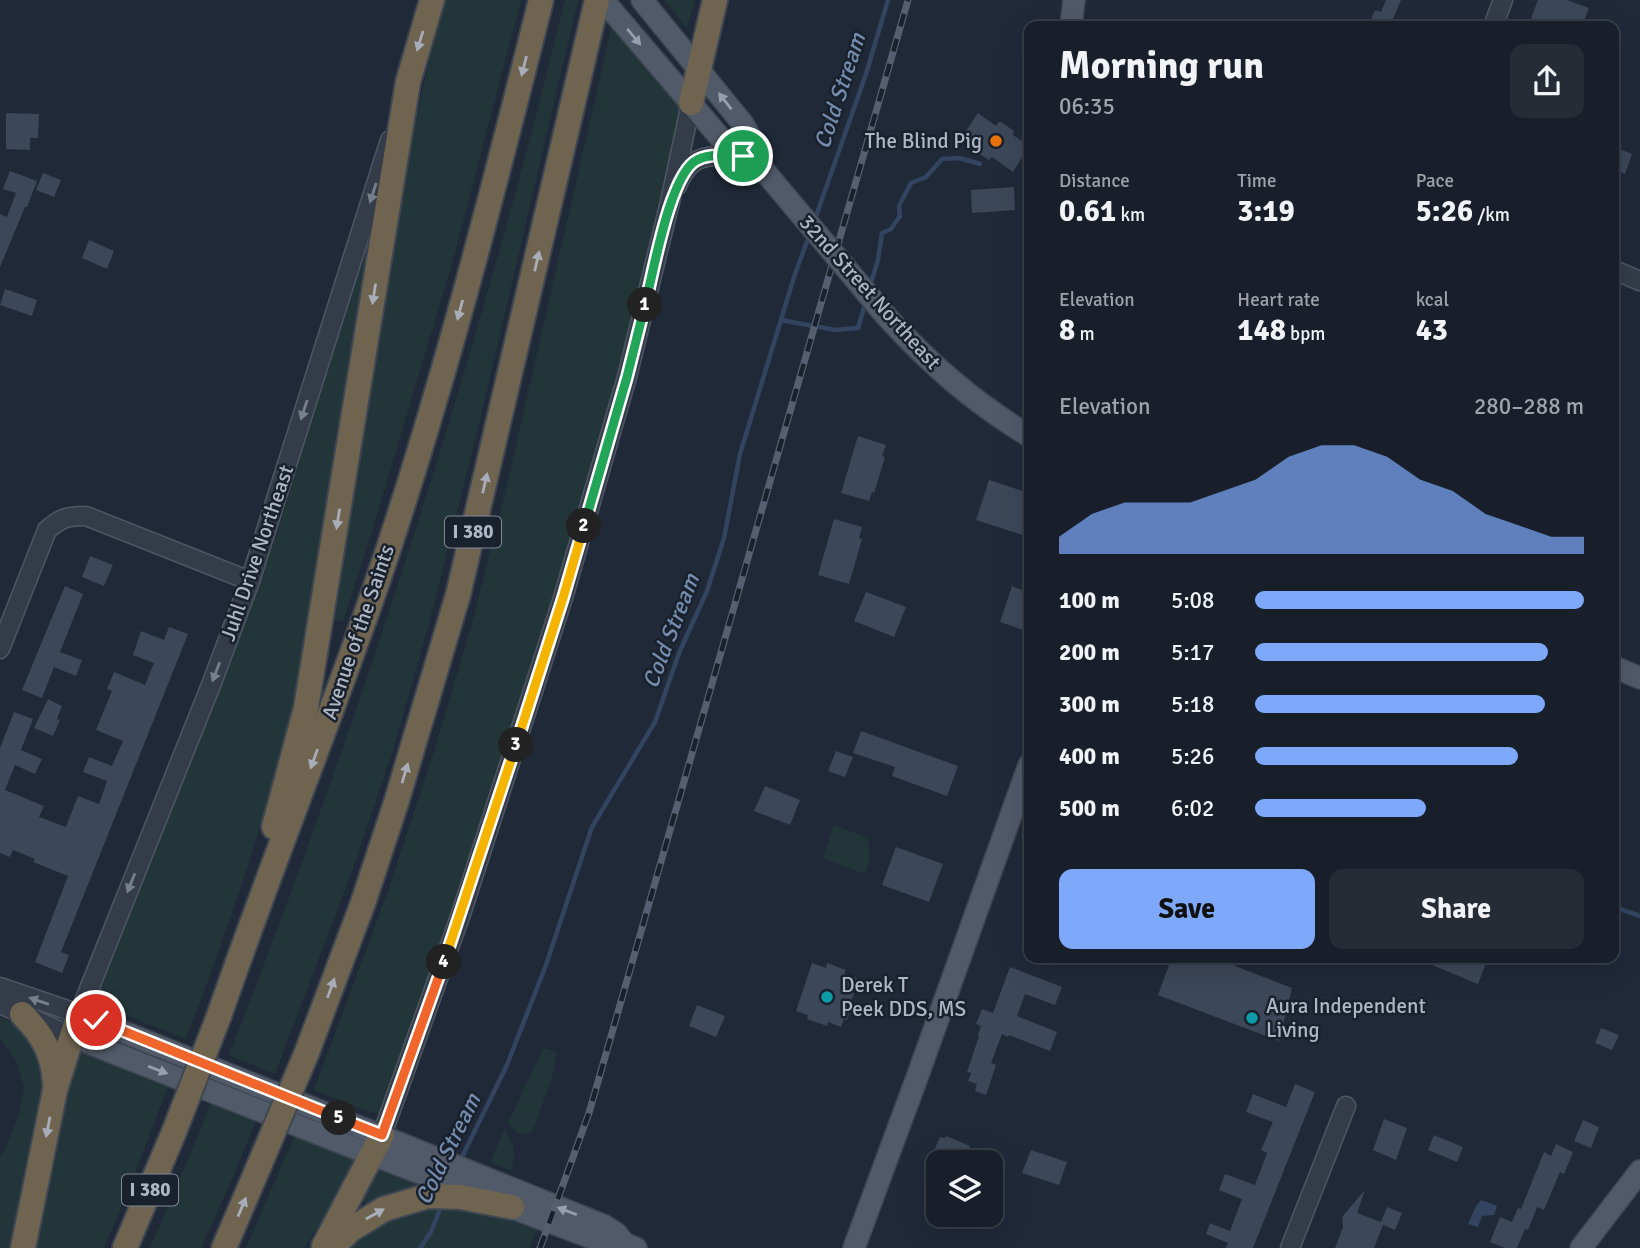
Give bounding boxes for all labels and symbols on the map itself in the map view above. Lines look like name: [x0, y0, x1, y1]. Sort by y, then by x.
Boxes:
one-way arrow: [626, 27, 641, 45]
water label: Cold Stream: [808, 29, 873, 152]
one-way arrow: [415, 31, 425, 52]
one-way arrow: [518, 55, 529, 77]
one-way arrow: [718, 93, 733, 111]
pin: [713, 126, 773, 186]
place label: The Blind Pig: [865, 128, 982, 154]
marker: The Blind Pig: [988, 133, 1004, 149]
one-way arrow: [367, 183, 378, 204]
street label: 32nd Street Northeast: [794, 209, 946, 375]
one-way arrow: [531, 250, 542, 272]
one-way arrow: [368, 283, 379, 305]
pin: 1: [628, 288, 662, 322]
one-way arrow: [454, 299, 465, 321]
one-way arrow: [299, 400, 309, 421]
street label: Juhl Drive Northeast: [215, 462, 299, 644]
one-way arrow: [480, 472, 491, 494]
one-way arrow: [332, 508, 343, 530]
pin: 2: [566, 508, 602, 544]
road number: I 380: [445, 516, 501, 548]
street label: Avenue of the Saints: [316, 541, 400, 723]
water label: Cold Stream: [636, 569, 706, 692]
one-way arrow: [210, 662, 221, 683]
pin: 3: [498, 728, 534, 762]
one-way arrow: [308, 749, 319, 770]
one-way arrow: [400, 762, 411, 783]
one-way arrow: [126, 873, 137, 894]
pin: 4: [426, 944, 462, 979]
place label: Derek T Peek DDS, MS: [841, 972, 966, 1022]
one-way arrow: [326, 978, 337, 999]
marker: Derek T Peek DDS, MS: [819, 989, 835, 1005]
pin: [66, 990, 126, 1050]
place label: Aura Independent Living: [1266, 993, 1426, 1043]
one-way arrow: [29, 995, 50, 1006]
marker: Aura Independent Living: [1244, 1010, 1260, 1026]
one-way arrow: [147, 1065, 168, 1076]
water label: Cold Stream: [409, 1088, 488, 1209]
pin: 5: [322, 1100, 356, 1136]
one-way arrow: [42, 1116, 53, 1138]
road number: I 380: [122, 1174, 178, 1206]
one-way arrow: [236, 1196, 247, 1217]
one-way arrow: [556, 1205, 577, 1216]
one-way arrow: [366, 1208, 385, 1220]

